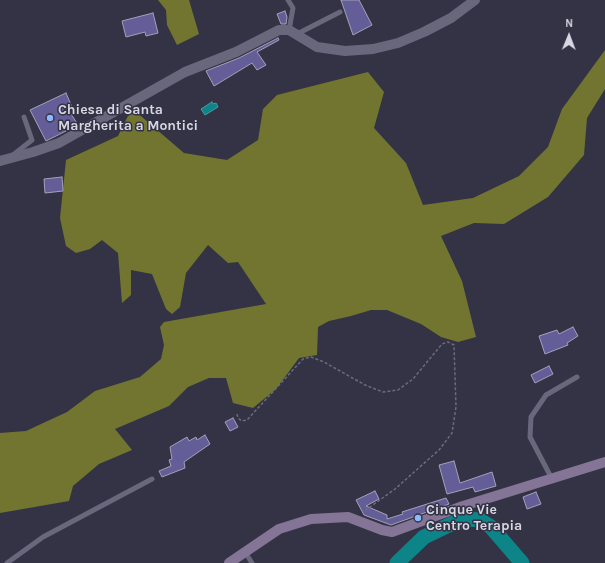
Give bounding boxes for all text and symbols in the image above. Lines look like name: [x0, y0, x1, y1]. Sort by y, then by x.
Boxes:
north arrow: [549, 16, 589, 56]
text: N: [565, 17, 573, 30]
place label: Chiesa di Santa Margherita a Montici: [58, 102, 198, 134]
marker: Chiesa di Santa Margherita a Montici: [45, 113, 55, 123]
place label: Cinque Vie Centro Terapia: [426, 502, 522, 534]
marker: Cinque Vie Centro Terapia: [413, 513, 423, 523]

